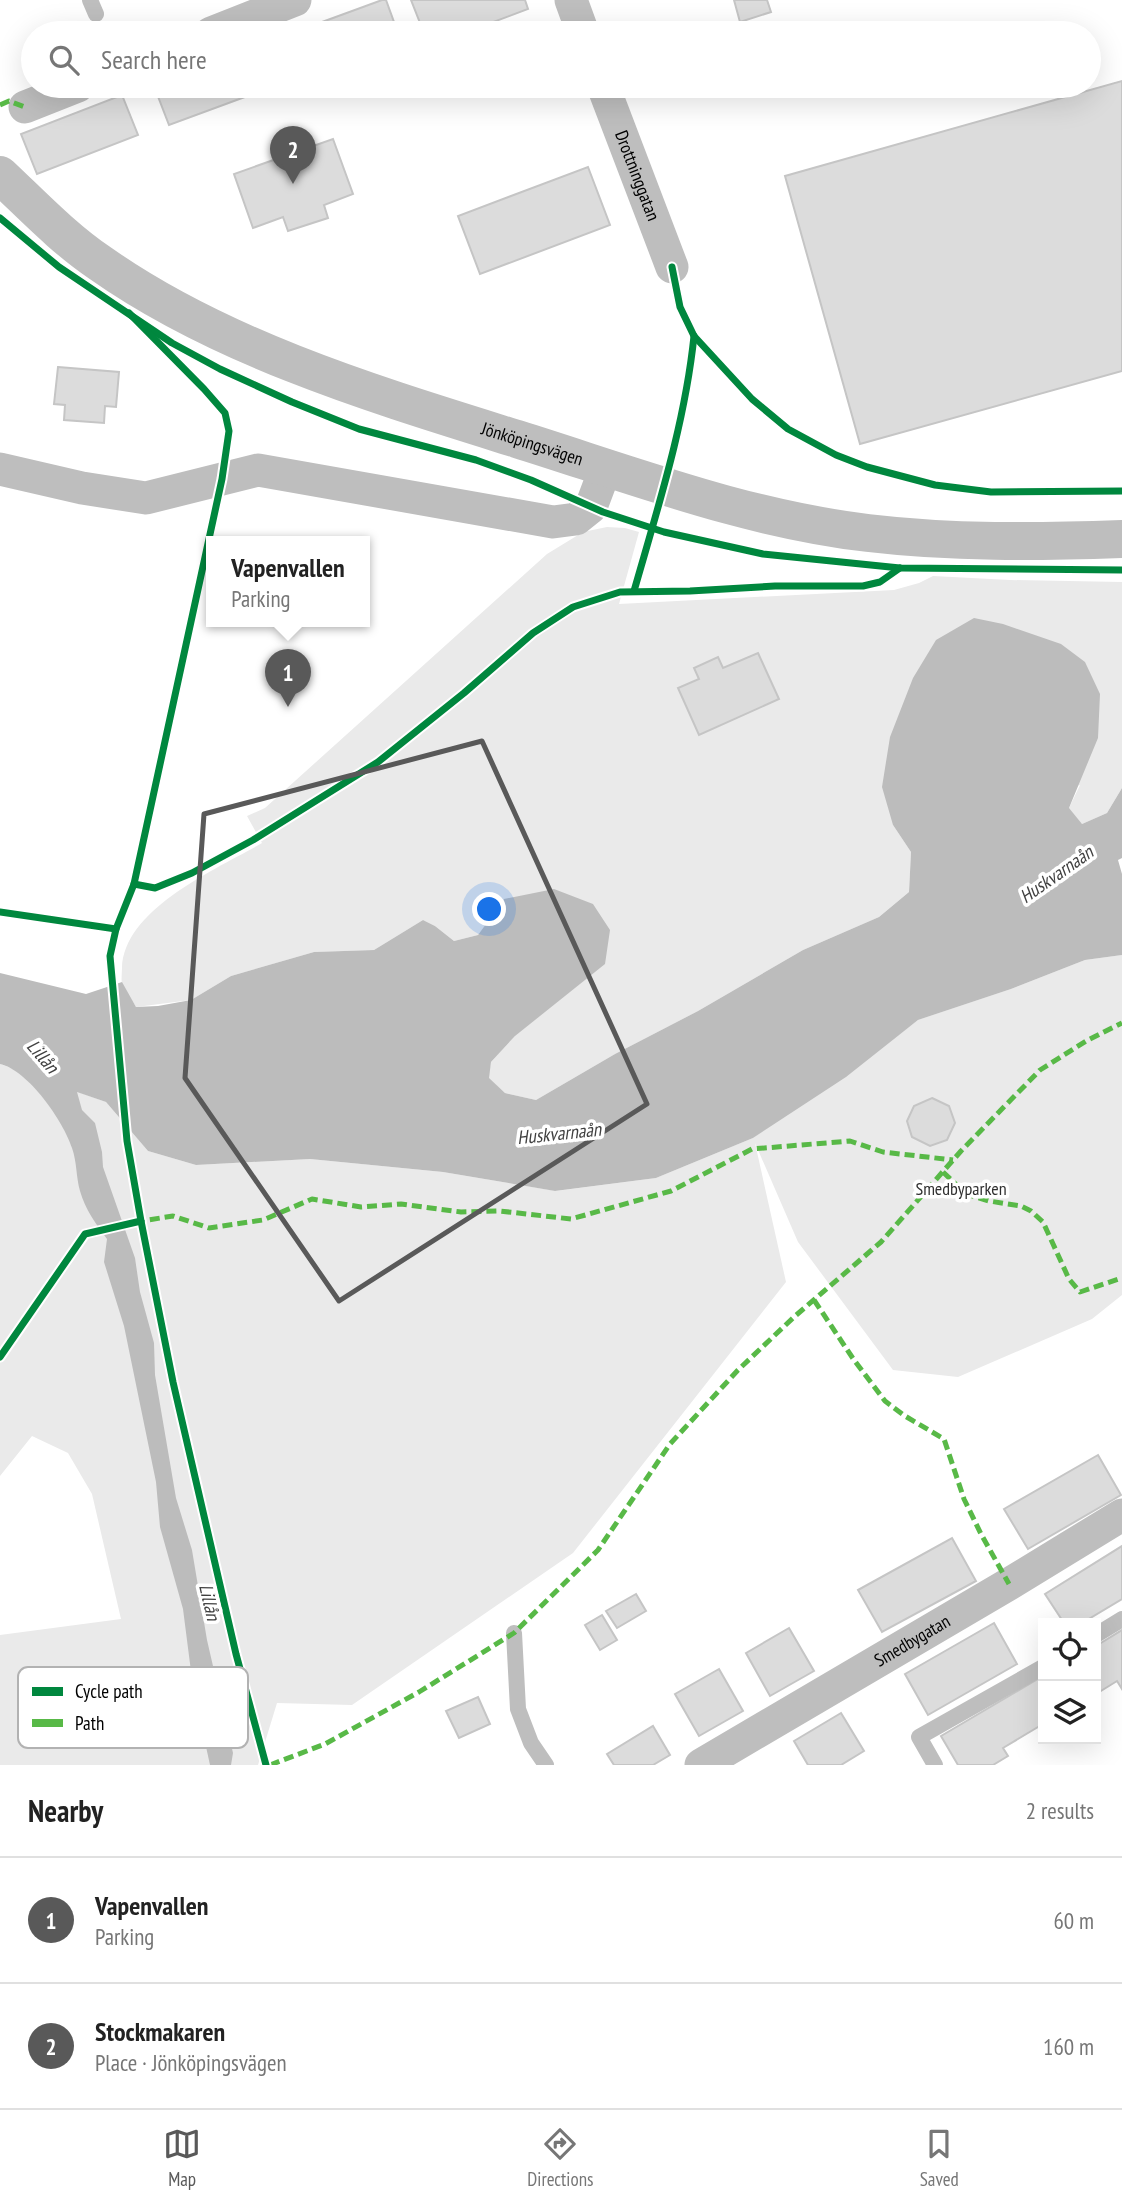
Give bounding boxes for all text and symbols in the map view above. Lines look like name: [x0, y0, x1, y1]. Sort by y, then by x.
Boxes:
search box: [21, 21, 1101, 98]
icon: search: [45, 41, 83, 79]
text: Search here: [101, 43, 207, 76]
pin: 2: [270, 126, 316, 184]
street label: Drottninggatan: [610, 127, 665, 224]
street label: Jönköpingsvägen: [478, 416, 586, 471]
popup: [206, 536, 370, 627]
text: Vapenvallen: [231, 551, 345, 584]
text: Parking: [231, 584, 290, 613]
pin: 1: [265, 649, 311, 707]
water label: Huskvarnaån: [1015, 839, 1099, 908]
your location: [472, 892, 506, 926]
water label: Lillån: [22, 1034, 65, 1079]
water label: Huskvarnaån: [516, 1116, 604, 1149]
park label: Smedbyparken: [915, 1177, 1007, 1200]
water label: Lillån: [194, 1581, 226, 1624]
street label: Smedbygatan: [870, 1609, 954, 1672]
map controls: [1038, 1618, 1101, 1744]
button: locate: [1038, 1618, 1101, 1681]
legend: [18, 1667, 248, 1748]
text: Cycle path: [75, 1679, 143, 1703]
button: layers: [1038, 1681, 1101, 1744]
text: Path: [75, 1711, 104, 1735]
text: Nearby: [28, 1791, 103, 1830]
text: 2 results: [1026, 1796, 1094, 1825]
text: Vapenvallen: [95, 1889, 209, 1922]
text: 1: [46, 1906, 57, 1935]
text: 60 m: [1053, 1906, 1094, 1935]
text: Parking: [95, 1922, 154, 1951]
text: Stockmakaren: [95, 2015, 225, 2048]
text: 2: [46, 2032, 57, 2061]
text: 160 m: [1043, 2032, 1094, 2061]
text: Place · Jönköpingsvägen: [95, 2048, 287, 2077]
tab: Map: [163, 2125, 201, 2191]
tab: Directions: [527, 2125, 593, 2191]
tab: Saved: [920, 2125, 959, 2191]

